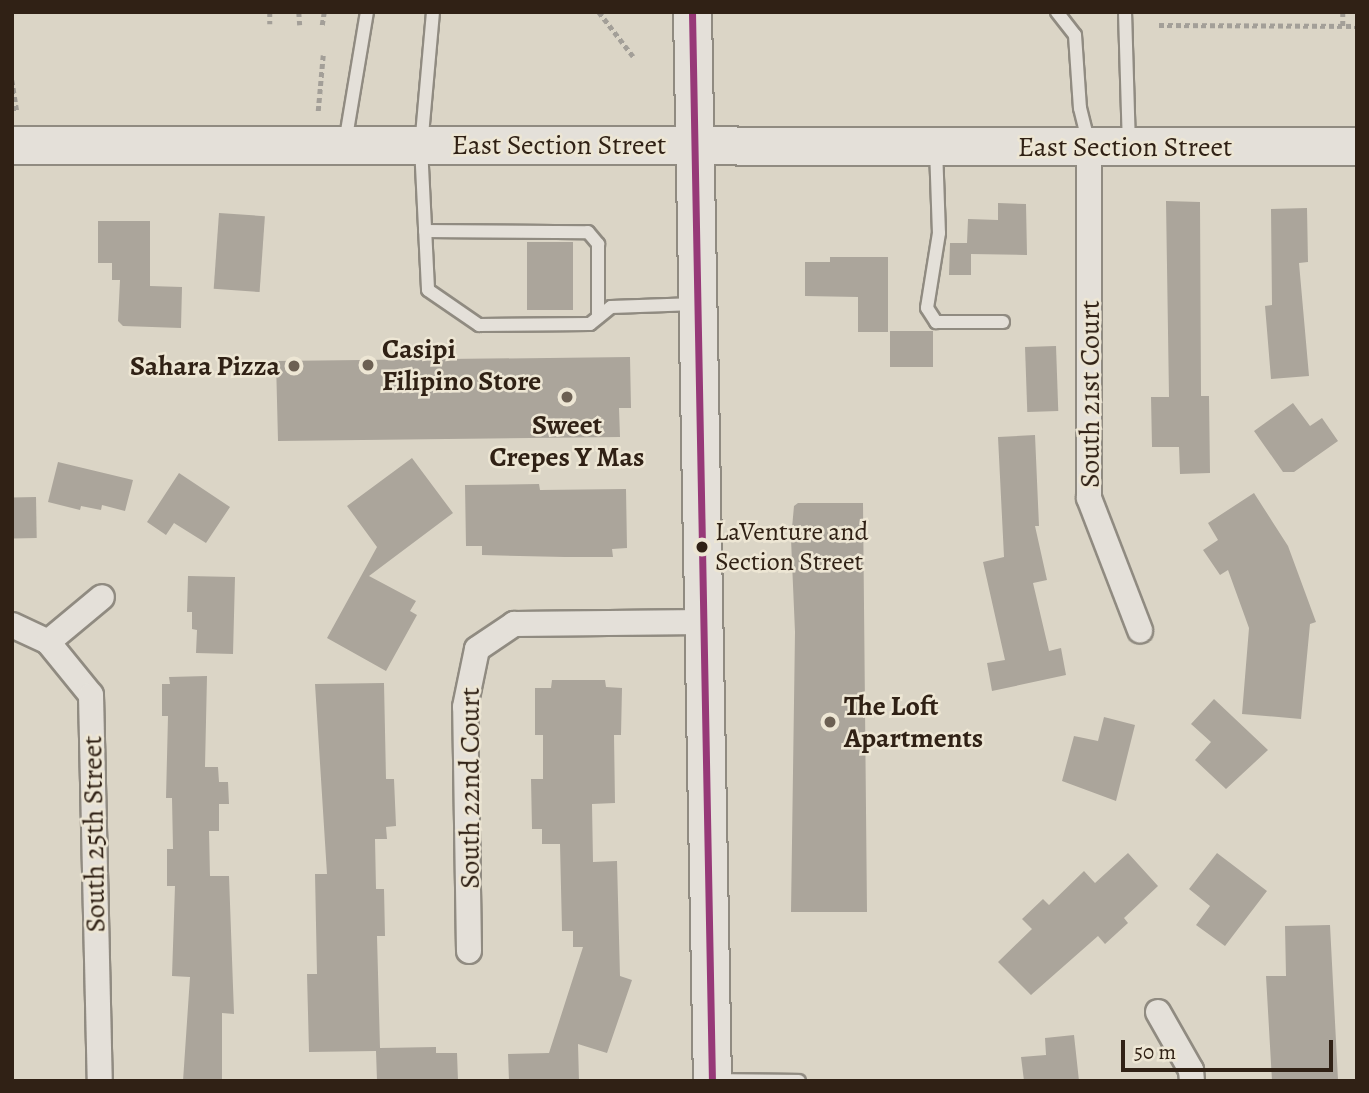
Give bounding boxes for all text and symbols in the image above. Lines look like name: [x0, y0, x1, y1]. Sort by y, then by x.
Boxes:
street label: East Section Street: [452, 128, 666, 162]
street label: East Section Street: [1018, 130, 1232, 164]
street label: South 21st Court: [1073, 300, 1107, 488]
place label: Casipi Filipino Store: [382, 332, 541, 398]
place label: Sahara Pizza: [130, 349, 280, 383]
marker: Casipi Filipino Store: [360, 357, 376, 373]
marker: Sahara Pizza: [286, 358, 302, 374]
marker: Sweet Crepes Y Mas: [559, 389, 575, 405]
place label: Sweet Crepes Y Mas: [490, 408, 644, 474]
place label: LaVenture and Section Street: [715, 516, 869, 578]
marker: LaVenture and Section Street: [695, 540, 709, 554]
street label: South 22nd Court: [453, 687, 487, 889]
place label: The Loft Apartments: [844, 689, 983, 755]
marker: The Loft Apartments: [822, 714, 838, 730]
street label: South 25th Street: [75, 735, 113, 933]
scale bar: [1124, 1026, 1336, 1070]
text: 50 m: [1134, 1038, 1176, 1066]

